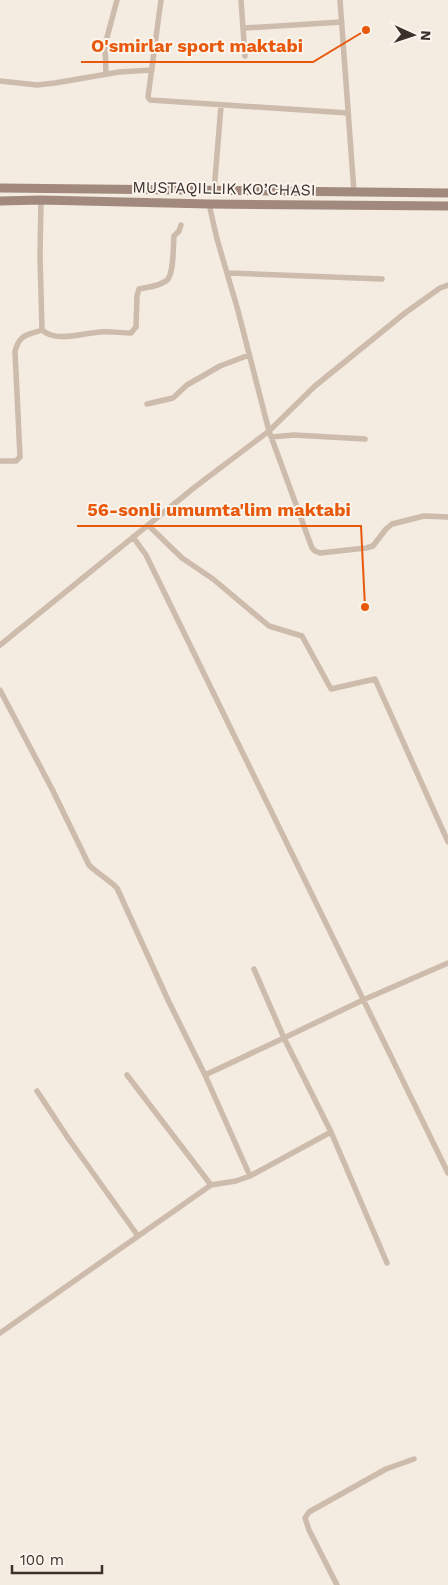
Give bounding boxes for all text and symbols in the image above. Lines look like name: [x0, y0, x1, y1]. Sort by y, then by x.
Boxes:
north arrow: [388, 10, 438, 60]
callout: O'smirlar sport maktabi: [81, 29, 313, 62]
text: N: [418, 30, 434, 41]
text: O'smirlar sport maktabi: [91, 35, 303, 56]
street label: MUSTAQILLIK KO’CHASI: [132, 177, 316, 200]
callout: 56-sonli umumta'lim maktabi: [77, 493, 361, 526]
text: 56-sonli umumta'lim maktabi: [87, 499, 351, 520]
scale bar: [12, 1542, 102, 1574]
text: 100 m: [20, 1551, 64, 1569]

